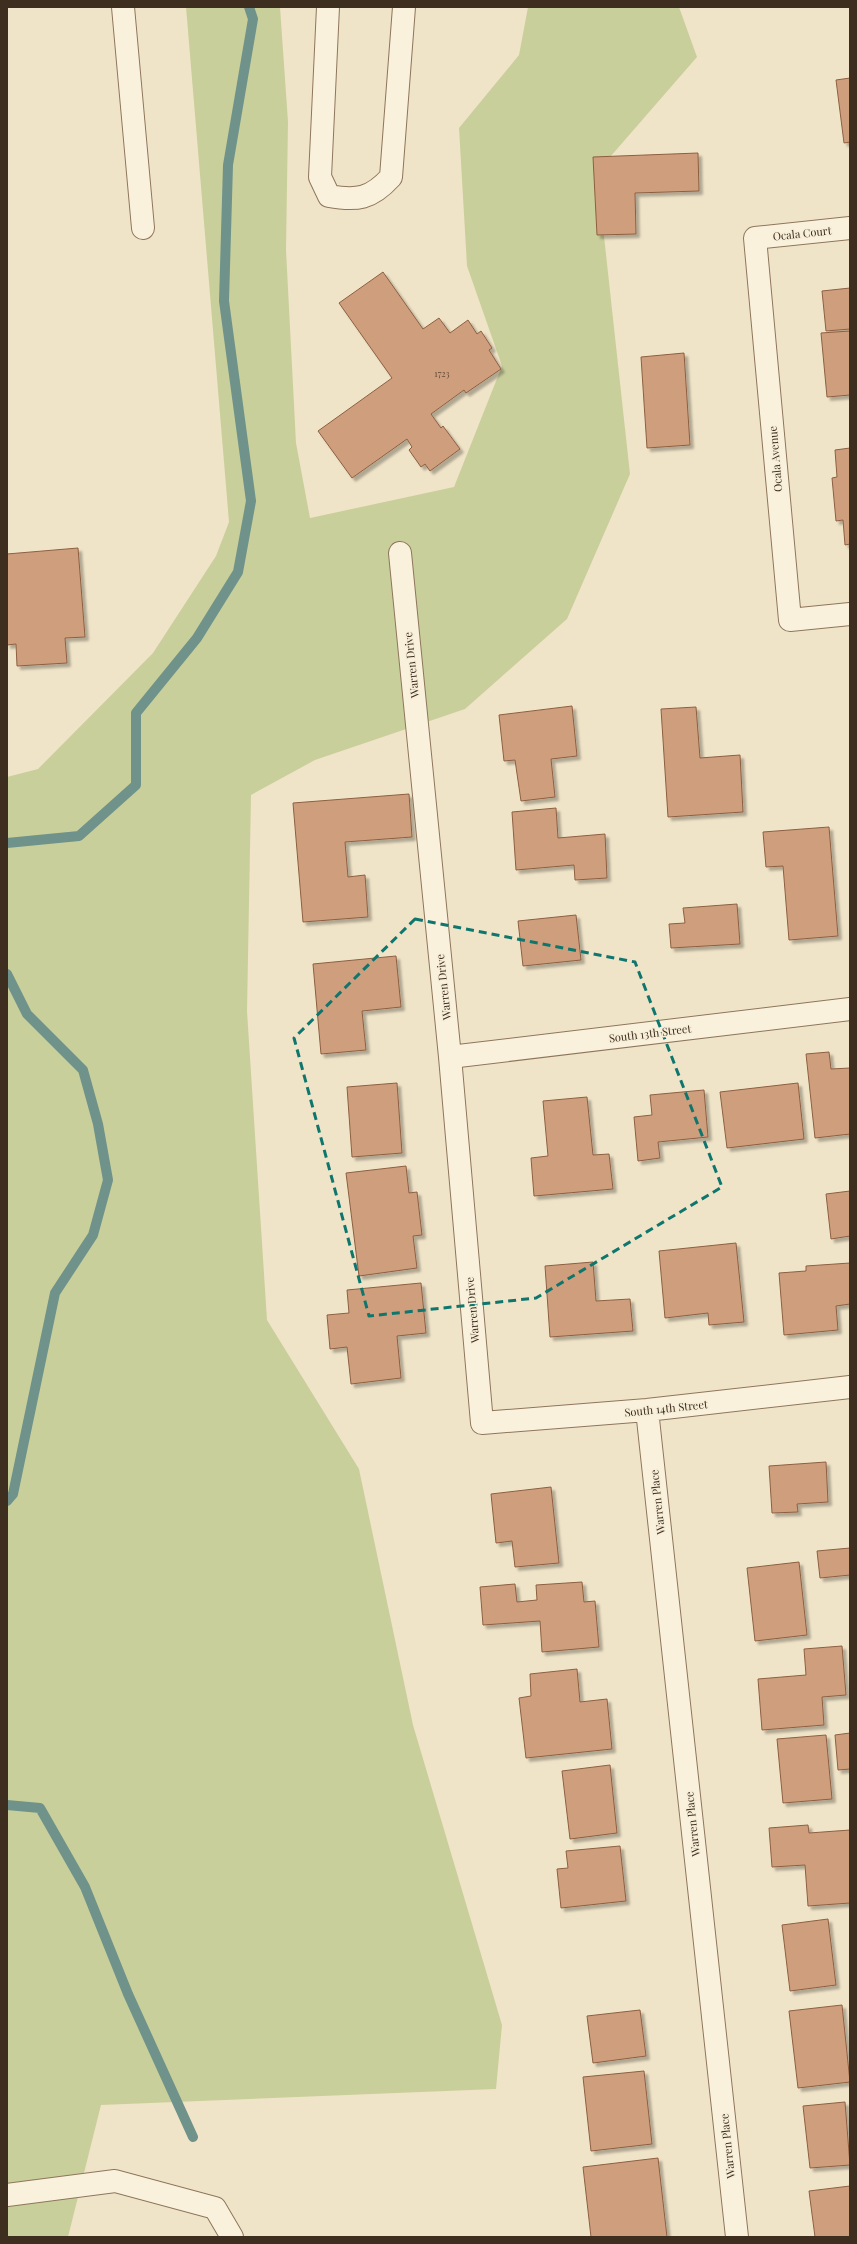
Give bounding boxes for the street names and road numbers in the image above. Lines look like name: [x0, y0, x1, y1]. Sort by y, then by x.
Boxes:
street label: Ocala Court: [772, 222, 832, 244]
street label: Ocala Avenue: [765, 425, 785, 493]
street label: Warren Drive: [400, 631, 422, 700]
street label: Warren Drive: [432, 953, 454, 1022]
street label: South 13th Street: [608, 1020, 692, 1045]
street label: Warren Drive: [462, 1276, 482, 1345]
street label: South 14th Street: [624, 1396, 708, 1420]
street label: Warren Place: [646, 1468, 668, 1536]
street label: Warren Place: [681, 1790, 703, 1858]
street label: Warren Place: [716, 2112, 738, 2180]

